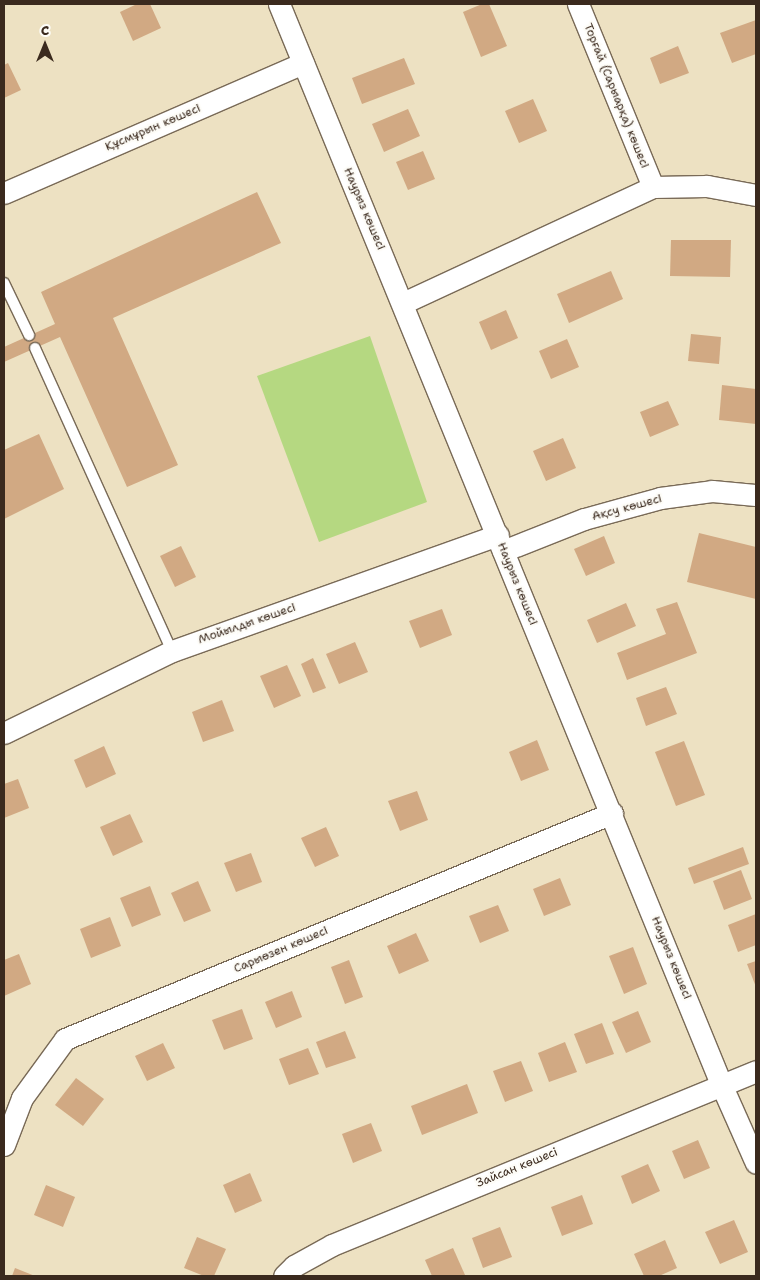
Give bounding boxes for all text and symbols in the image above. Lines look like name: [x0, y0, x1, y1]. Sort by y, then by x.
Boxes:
north arrow: [20, 20, 70, 70]
text: С: [41, 21, 49, 39]
street label: Торғай (Сарыарқа) көшесі: [580, 21, 652, 171]
street label: Құсмұрын көшесі: [103, 101, 203, 155]
street label: Наурыз көшесі: [340, 166, 388, 252]
street label: Ақсу көшесі: [590, 492, 664, 524]
street label: Наурыз көшесі: [494, 540, 540, 628]
street label: Мойылды көшесі: [196, 601, 298, 647]
street label: Наурыз көшесі: [648, 914, 694, 1002]
street label: Сарыөзен көшесі: [232, 924, 330, 976]
street label: Зайсан көшесі: [474, 1145, 560, 1191]

